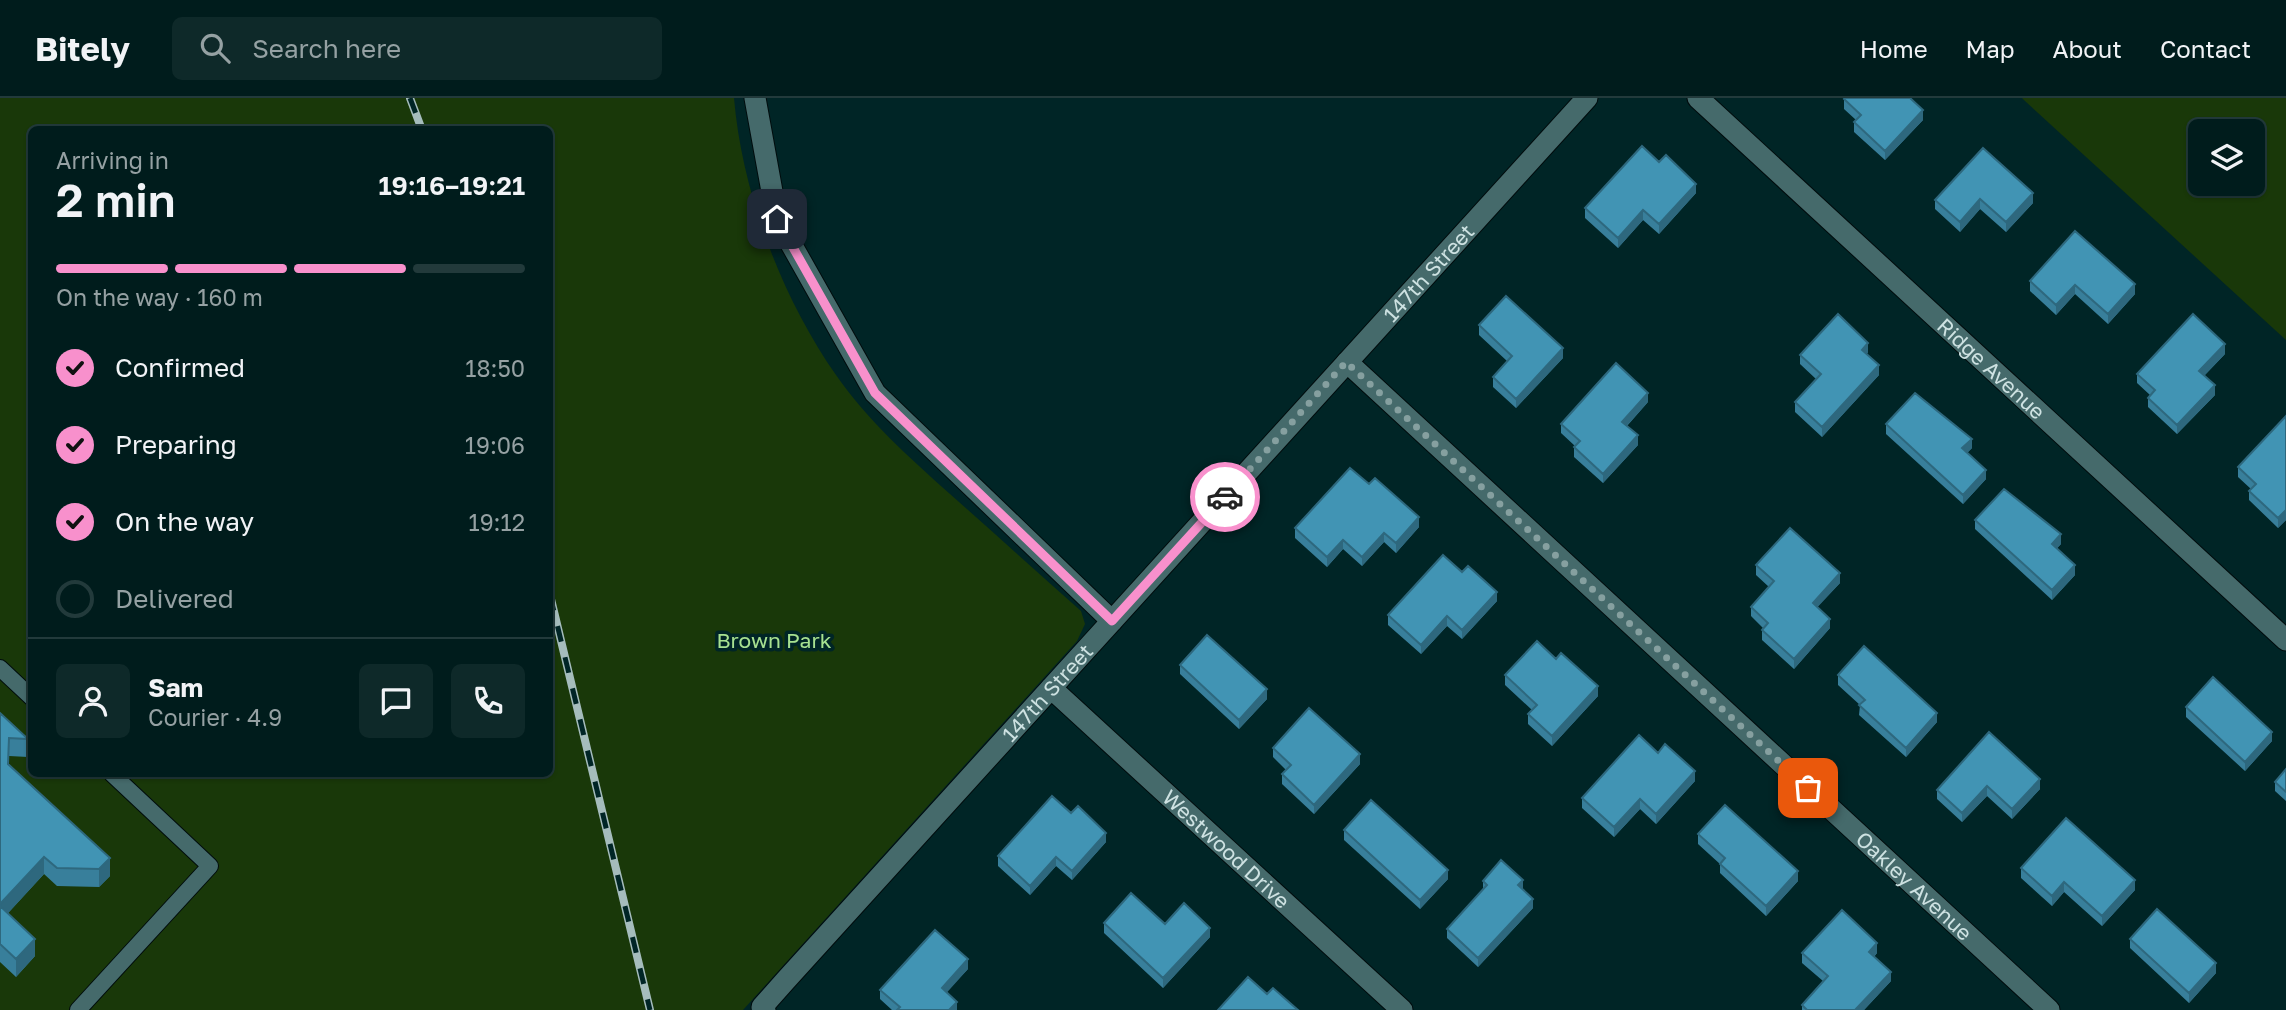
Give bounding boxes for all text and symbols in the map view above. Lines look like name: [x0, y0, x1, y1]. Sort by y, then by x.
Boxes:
search box: [172, 17, 662, 80]
text: Bitely: [35, 29, 130, 68]
icon: search: [196, 29, 234, 67]
text: Search here: [252, 33, 401, 64]
text: Home: [1860, 34, 1928, 63]
text: Map: [1966, 34, 2015, 63]
text: About: [2053, 34, 2122, 63]
text: Contact: [2160, 34, 2251, 63]
map controls: [2188, 119, 2265, 196]
button: layers: [2188, 119, 2265, 196]
text: Arriving in: [56, 146, 169, 174]
text: 19:16–19:21: [378, 170, 525, 201]
text: 2 min: [56, 172, 176, 227]
pin: [747, 189, 807, 249]
icon: home: [758, 200, 796, 238]
street label: 147th Street: [1378, 218, 1479, 327]
text: On the way · 160 m: [56, 283, 263, 311]
street label: Ridge Avenue: [1932, 312, 2051, 425]
icon: check: [56, 349, 94, 387]
text: Confirmed: [115, 352, 245, 383]
text: 18:50: [465, 354, 525, 382]
icon: check: [56, 426, 94, 464]
text: Preparing: [115, 429, 237, 460]
text: 19:06: [465, 431, 525, 459]
courier: [1190, 462, 1260, 532]
icon: car: [1206, 478, 1244, 516]
icon: check: [56, 503, 94, 541]
text: On the way: [115, 506, 254, 537]
text: 19:12: [469, 508, 525, 536]
text: Delivered: [115, 583, 234, 614]
park label: Brown Park: [716, 627, 832, 653]
street label: 147th Street: [996, 638, 1098, 747]
button: person: [56, 664, 130, 738]
button: chat: [359, 664, 433, 738]
button: phone: [451, 664, 525, 738]
text: Sam: [148, 672, 203, 703]
text: Courier · 4.9: [148, 703, 282, 731]
pin: [1778, 758, 1838, 818]
icon: bag: [1789, 769, 1827, 807]
street label: Westwood Drive: [1157, 784, 1295, 914]
street label: Oakley Avenue: [1851, 826, 1978, 946]

